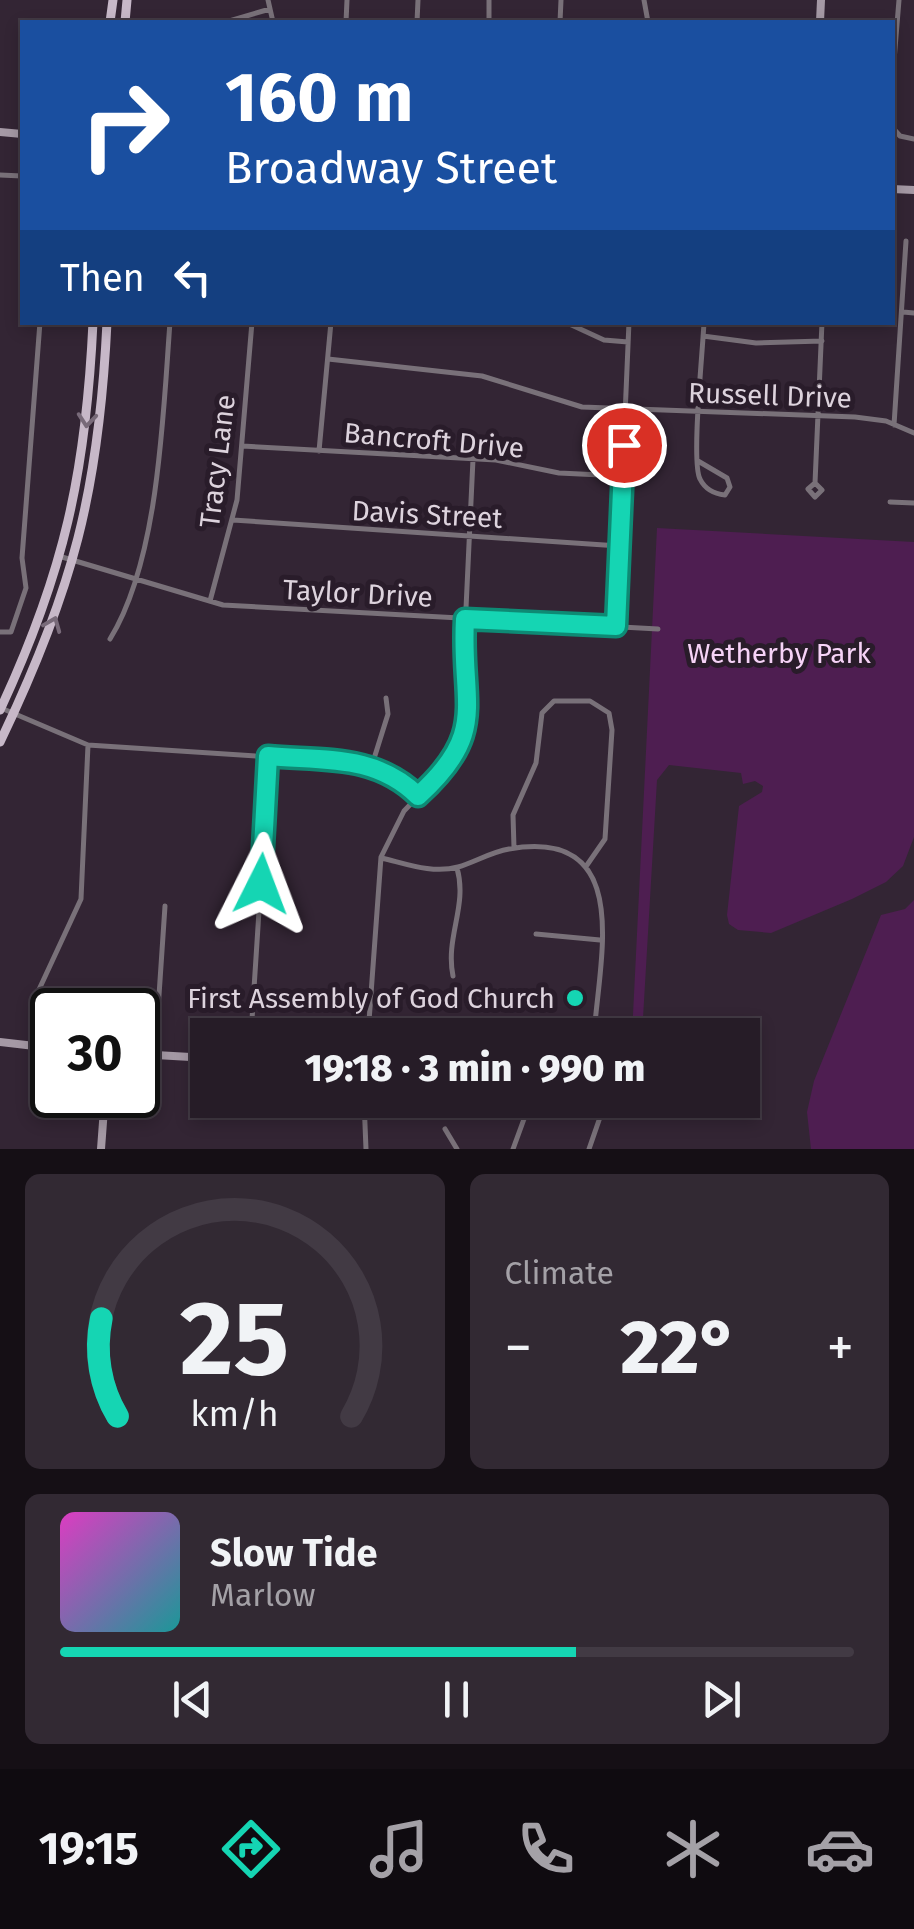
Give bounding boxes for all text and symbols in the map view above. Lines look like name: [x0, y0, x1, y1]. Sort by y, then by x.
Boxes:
text: 160 m: [225, 56, 414, 140]
icon: right: [60, 60, 190, 190]
text: Broadway Street: [225, 141, 557, 195]
icon: left: [165, 250, 220, 305]
text: Then: [60, 255, 145, 301]
street label: Russell Drive: [688, 376, 852, 415]
street label: Tracy Lane: [193, 393, 242, 529]
pin: [582, 403, 667, 488]
one-way arrow: [77, 412, 98, 428]
street label: Bancroft Drive: [342, 416, 526, 465]
icon: arrive: [597, 418, 652, 473]
street label: Davis Street: [351, 494, 504, 535]
street label: Taylor Drive: [282, 573, 434, 614]
one-way arrow: [42, 617, 62, 634]
park label: Wetherby Park: [687, 637, 871, 670]
position arrow: [209, 832, 313, 936]
place label: First Assembly of God Church: [187, 982, 555, 1015]
marker: First Assembly of God Church: [564, 987, 586, 1009]
speed limit sign: 30: [30, 988, 160, 1118]
text: 19:18 · 3 min · 990 m: [305, 1045, 645, 1091]
text: Climate: [505, 1254, 614, 1292]
text: 25: [180, 1277, 290, 1402]
text: 22°: [621, 1303, 738, 1393]
text: −: [505, 1315, 532, 1381]
text: +: [827, 1315, 854, 1381]
text: km/h: [191, 1393, 279, 1435]
text: Slow Tide: [210, 1530, 378, 1576]
text: Marlow: [210, 1576, 316, 1614]
icon: previous: [165, 1672, 220, 1727]
icon: pause: [429, 1672, 484, 1727]
icon: next: [694, 1672, 749, 1727]
icon: directions: [216, 1814, 286, 1884]
icon: music: [364, 1814, 434, 1884]
icon: phone: [511, 1814, 581, 1884]
icon: climate: [658, 1814, 728, 1884]
icon: car: [805, 1814, 875, 1884]
text: 19:15: [39, 1822, 139, 1876]

